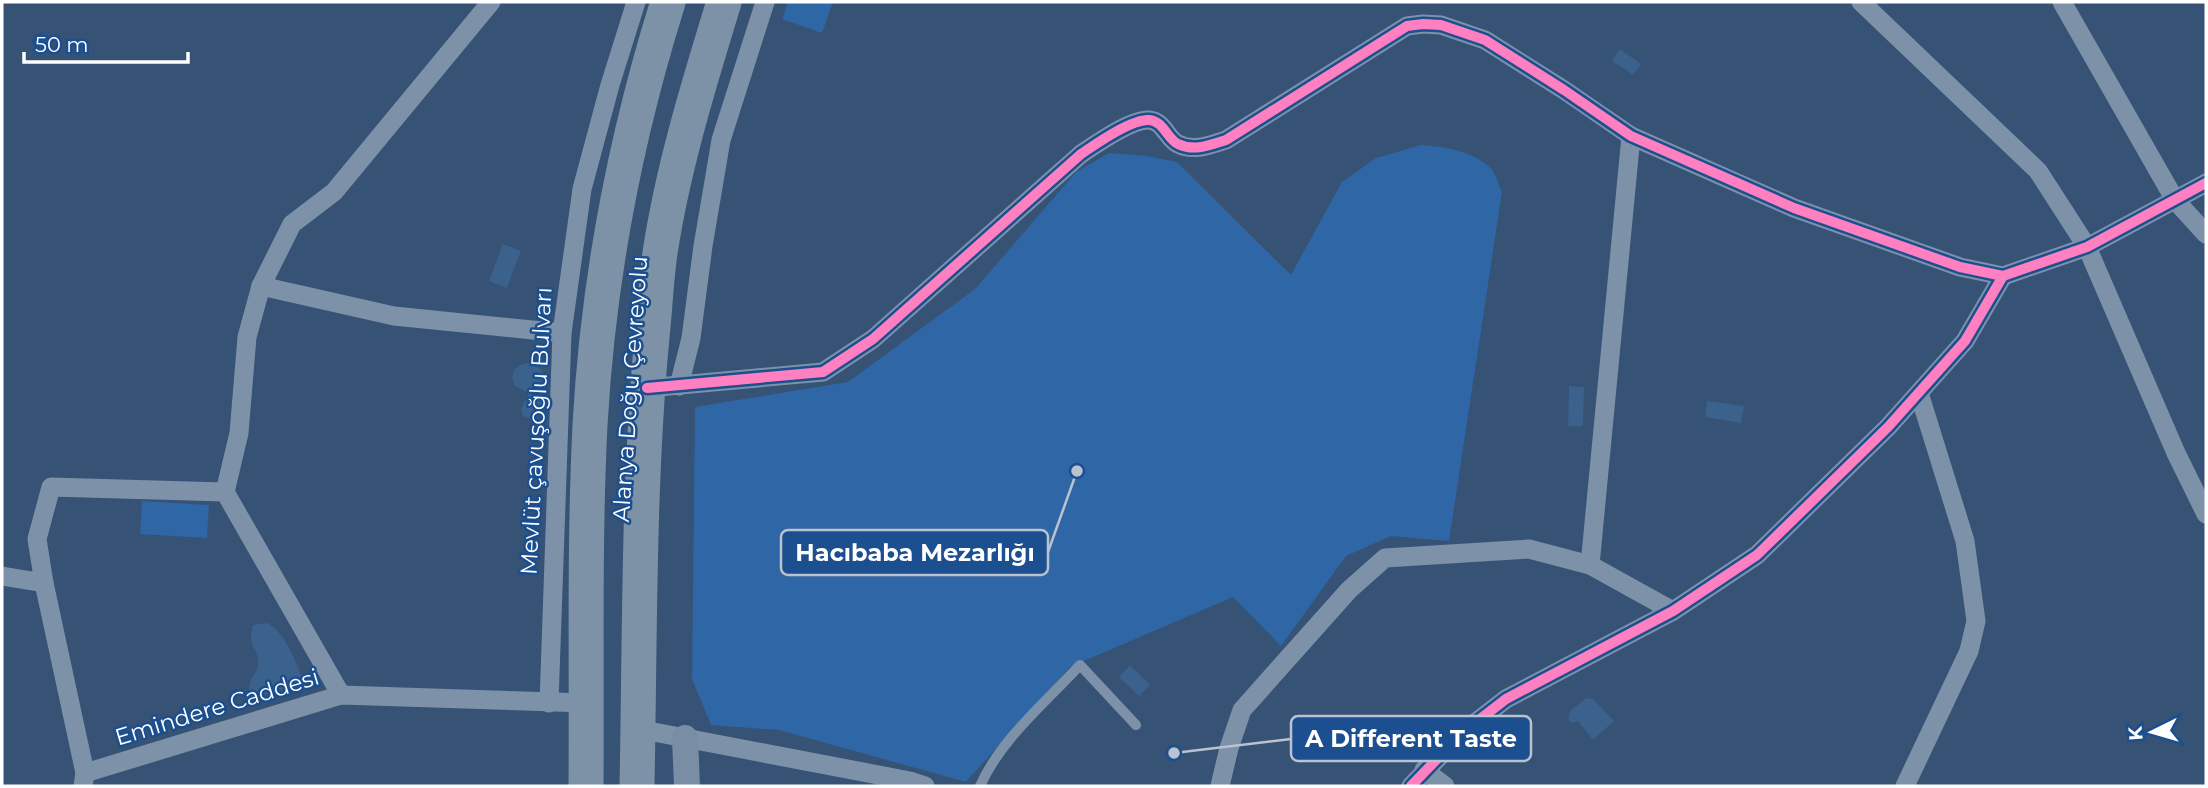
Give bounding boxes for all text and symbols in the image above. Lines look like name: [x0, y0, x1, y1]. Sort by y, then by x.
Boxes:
scale bar: [24, 21, 189, 65]
text: 50 m: [35, 32, 89, 57]
street label: Alanya Doğu Çevreyolu: [607, 255, 653, 523]
street label: Mevlüt çavuşoğlu Bulvarı: [514, 286, 558, 576]
callout: Hacıbaba Mezarlığı: [781, 530, 1048, 575]
text: Hacıbaba Mezarlığı: [795, 538, 1035, 567]
street label: Emindere Caddesi: [112, 663, 322, 751]
north arrow: [2117, 697, 2187, 767]
callout: A Different Taste: [1291, 716, 1531, 761]
text: A Different Taste: [1304, 724, 1517, 753]
text: K: [2123, 724, 2148, 741]

